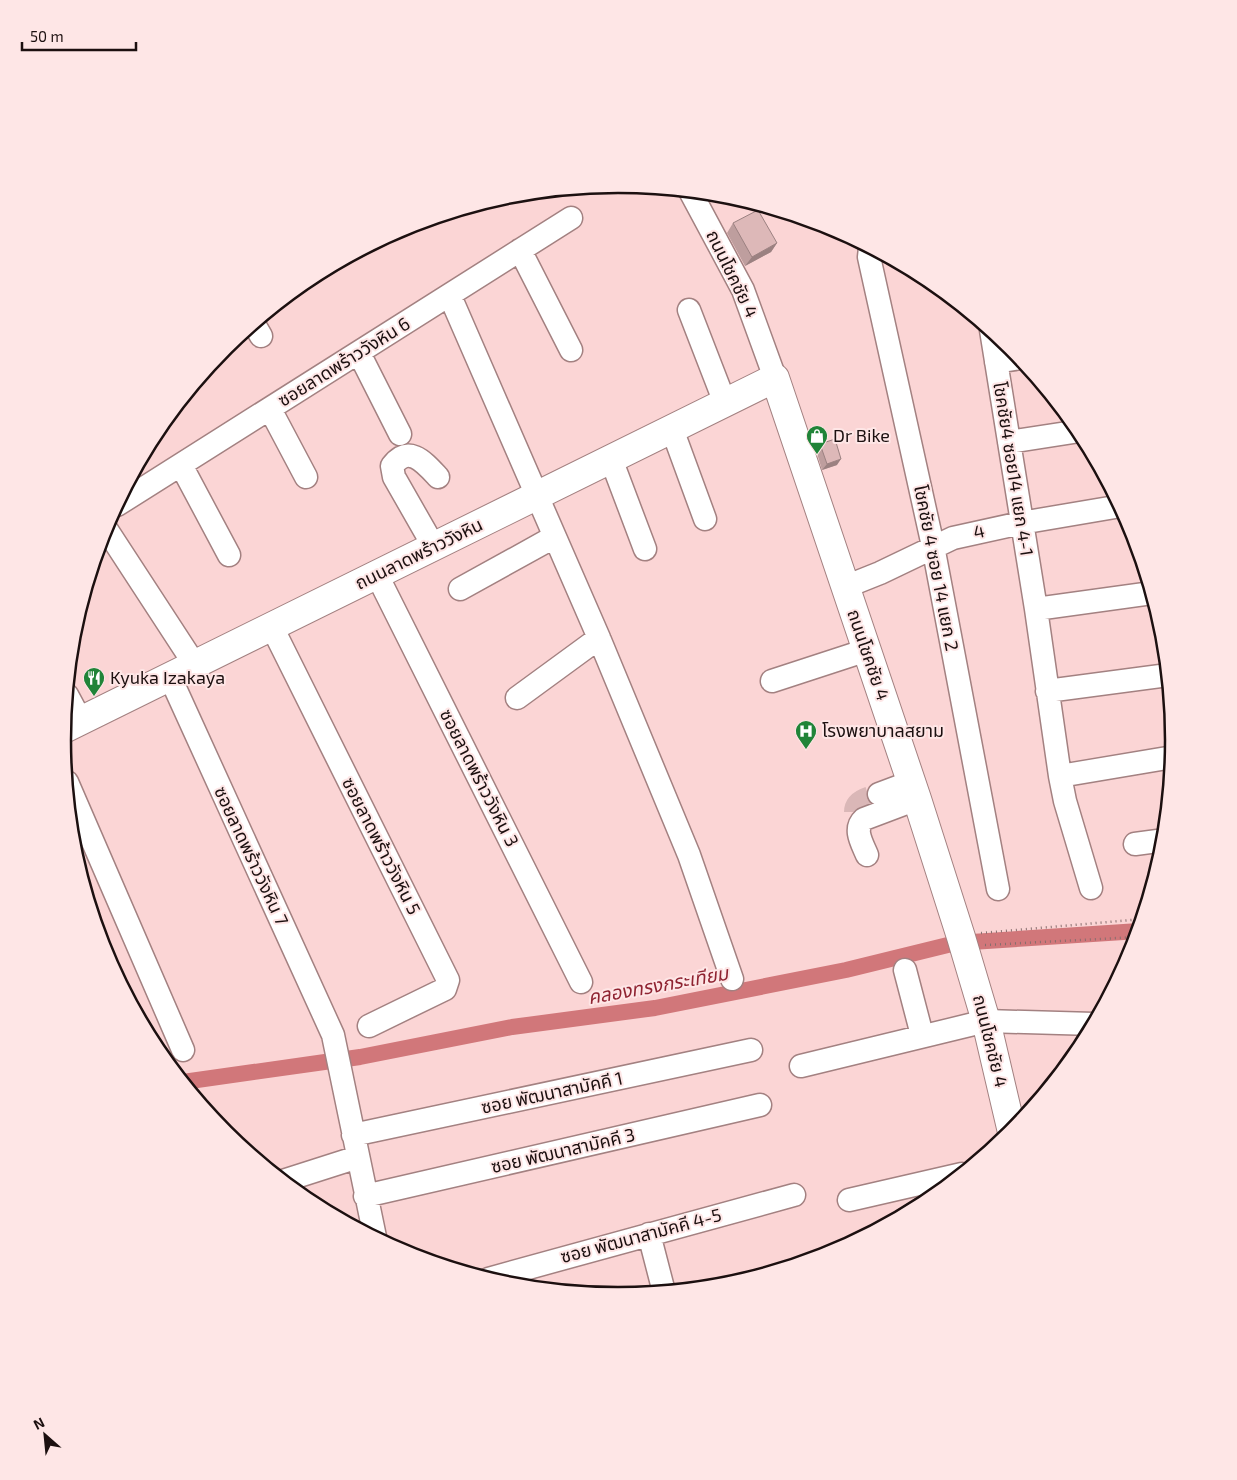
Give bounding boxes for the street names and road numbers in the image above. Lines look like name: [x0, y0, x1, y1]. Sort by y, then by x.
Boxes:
street label: ถนนโชคชัย 4: [702, 226, 764, 321]
street label: ซอยลาดพร้าววังหิน 6: [273, 312, 414, 411]
street label: โชคชัย4 ซอย14 แยก 4-1: [989, 380, 1039, 558]
street label: โชคชัย 4 ซอย 14 แยก 2: [910, 483, 964, 653]
street label: ถนนลาดพร้าววังหิน: [351, 513, 486, 593]
street label: 4: [971, 519, 987, 543]
street label: ถนนโชคชัย 4: [843, 606, 895, 703]
street label: ซอยลาดพร้าววังหิน 3: [436, 705, 524, 850]
street label: ซอยลาดพร้าววังหิน 5: [338, 773, 426, 918]
street label: ซอยลาดพร้าววังหิน 7: [210, 783, 294, 928]
street label: ถนนโชคชัย 4: [969, 992, 1013, 1089]
street label: ซอย พัฒนาสามัคคี 1: [479, 1066, 625, 1118]
street label: ซอย พัฒนาสามัคคี 3: [489, 1123, 637, 1177]
street label: ซอย พัฒนาสามัคคี 4-5: [558, 1203, 724, 1267]

